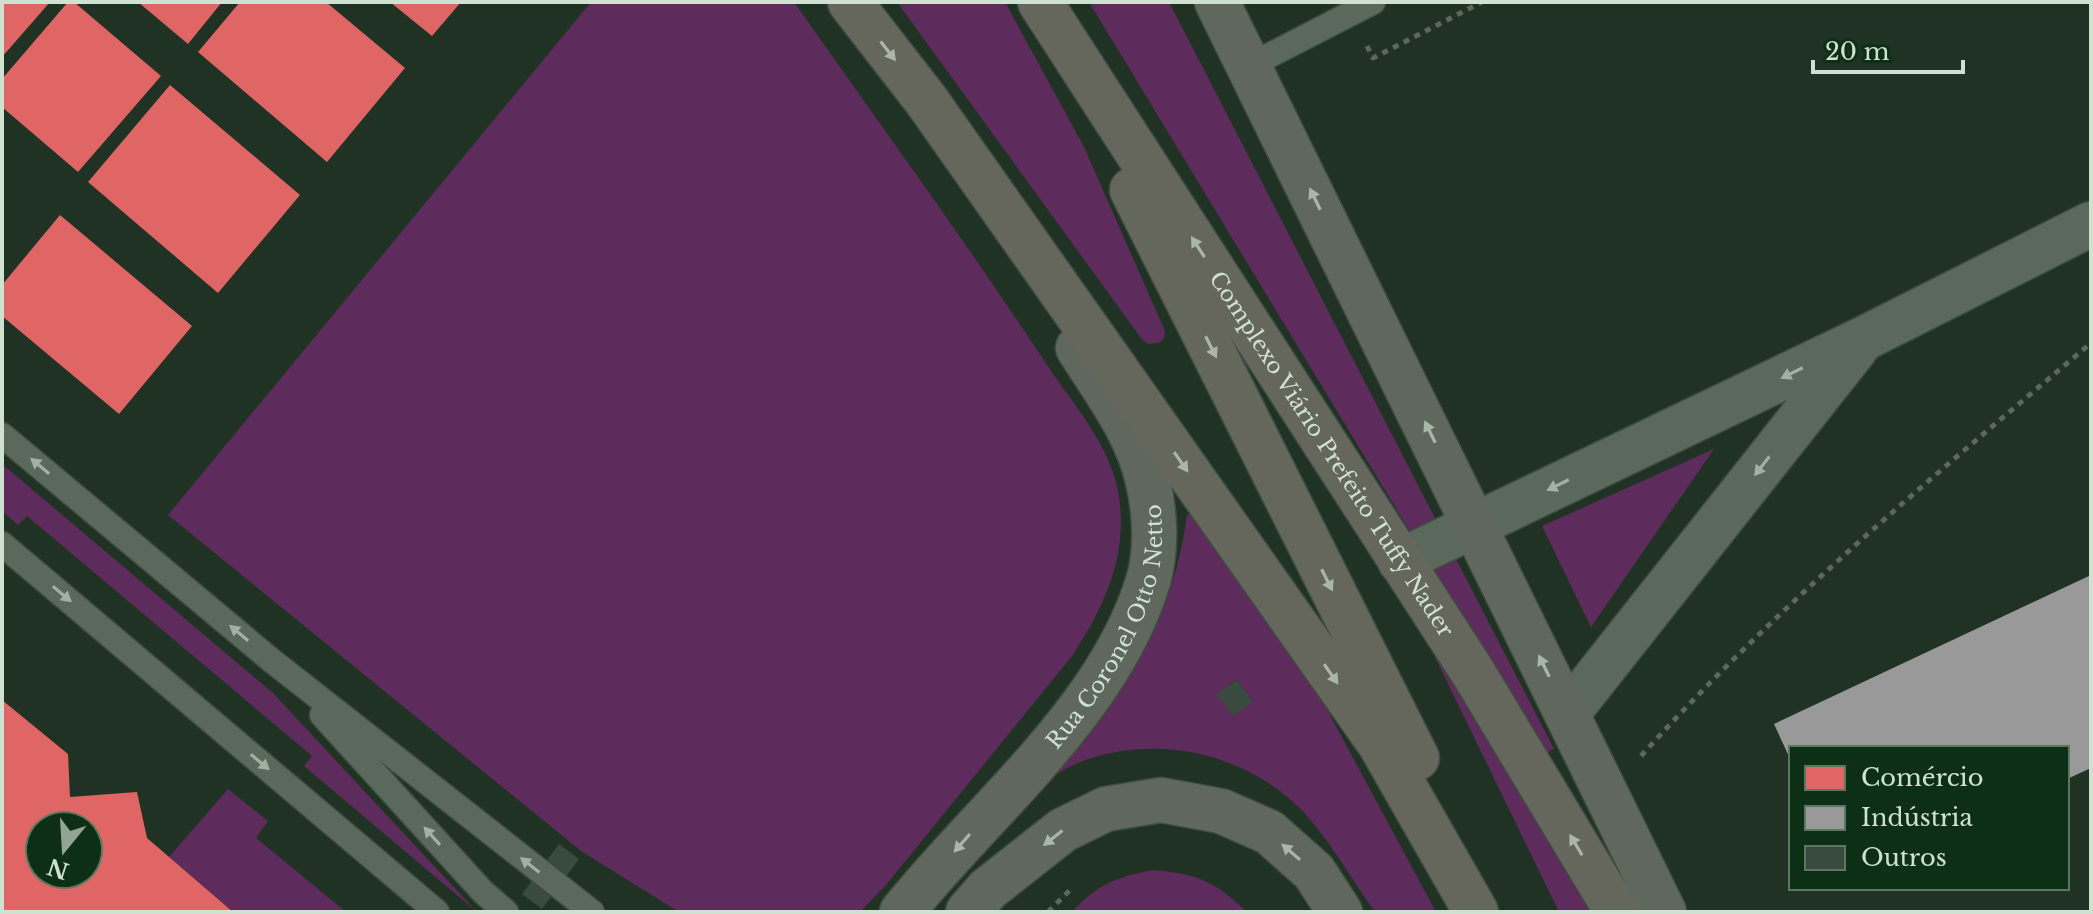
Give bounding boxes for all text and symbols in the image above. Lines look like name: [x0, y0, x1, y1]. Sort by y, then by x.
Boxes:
scale bar: [1813, 24, 1963, 74]
text: 20 m: [1825, 37, 1890, 66]
one-way arrow: [879, 41, 896, 61]
one-way arrow: [1308, 187, 1321, 210]
one-way arrow: [1191, 236, 1205, 258]
street label: Complexo Viário Prefeito Tuffy Nader: [1204, 266, 1460, 642]
one-way arrow: [1204, 336, 1217, 359]
one-way arrow: [1781, 366, 1804, 380]
one-way arrow: [1423, 421, 1436, 444]
one-way arrow: [1173, 451, 1188, 472]
one-way arrow: [1755, 456, 1771, 476]
one-way arrow: [30, 458, 50, 475]
one-way arrow: [1546, 478, 1569, 492]
street label: Rua Coronel Otto Netto: [1040, 503, 1168, 754]
one-way arrow: [1320, 568, 1334, 591]
one-way arrow: [52, 585, 71, 603]
one-way arrow: [229, 625, 249, 642]
one-way arrow: [1537, 654, 1550, 677]
one-way arrow: [1323, 664, 1338, 685]
legend: [1789, 746, 2069, 890]
one-way arrow: [250, 753, 270, 770]
text: Comércio: [1861, 763, 1983, 792]
text: Indústria: [1861, 803, 1973, 832]
north arrow: [24, 810, 104, 890]
one-way arrow: [424, 827, 442, 846]
one-way arrow: [1043, 830, 1063, 846]
one-way arrow: [954, 832, 971, 852]
one-way arrow: [1570, 834, 1584, 856]
text: Outros: [1861, 843, 1947, 872]
one-way arrow: [1282, 844, 1301, 862]
text: N: [44, 852, 72, 885]
one-way arrow: [520, 858, 540, 874]

